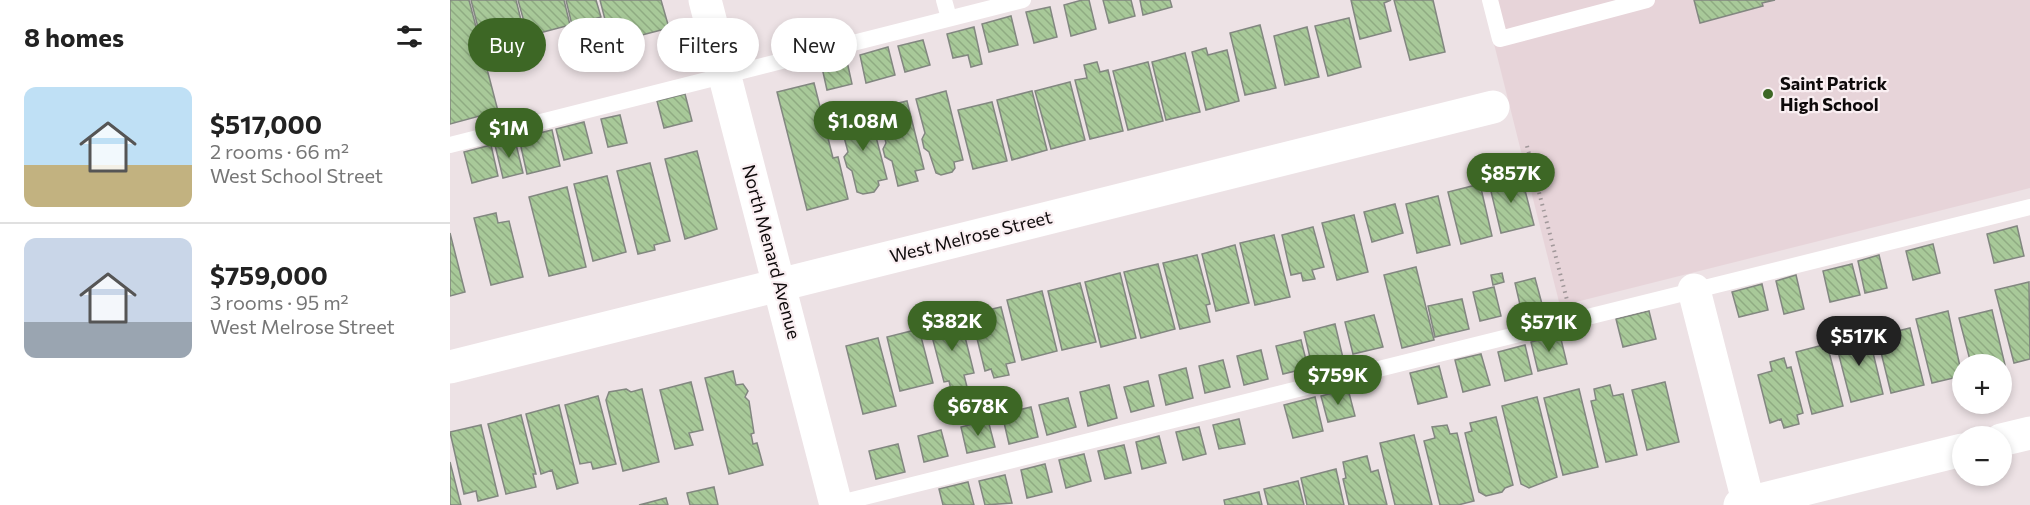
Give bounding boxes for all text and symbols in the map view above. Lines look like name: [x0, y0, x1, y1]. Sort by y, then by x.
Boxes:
chip: Buy: [468, 18, 546, 72]
chip: Rent: [558, 18, 645, 72]
chip: Filters: [657, 18, 759, 72]
chip: New: [771, 18, 857, 72]
icon: filters: [393, 20, 426, 53]
text: 8 homes: [24, 21, 124, 52]
place label: Saint Patrick High School: [1780, 72, 1888, 115]
marker: Saint Patrick High School: [1761, 87, 1775, 101]
pin: $1.08M: [814, 101, 912, 152]
text: $517,000: [210, 108, 322, 139]
pin: $1M: [480, 108, 538, 159]
text: $1.08M: [828, 108, 898, 132]
icon: home: [72, 111, 144, 183]
text: $1M: [489, 115, 529, 139]
text: 2 rooms · 66 m²: [210, 139, 349, 163]
pin: $857K: [1469, 153, 1553, 204]
text: $857K: [1481, 160, 1541, 184]
street label: North Menard Avenue: [738, 162, 806, 341]
text: West School Street: [210, 163, 383, 187]
street label: West Melrose Street: [887, 205, 1054, 267]
text: $759,000: [210, 259, 328, 290]
icon: home: [72, 262, 144, 334]
text: 3 rooms · 95 m²: [210, 290, 349, 314]
pin: $382K: [910, 301, 994, 352]
pin: $571K: [1507, 302, 1591, 353]
text: $382K: [922, 308, 982, 332]
text: $571K: [1520, 309, 1578, 333]
text: West Melrose Street: [210, 314, 395, 338]
pin: $517K: [1817, 316, 1901, 367]
text: $517K: [1830, 323, 1888, 347]
map controls: [1952, 354, 2012, 486]
button: +: [1952, 354, 2012, 414]
pin: $759K: [1296, 355, 1380, 406]
text: $759K: [1308, 362, 1368, 386]
pin: $678K: [936, 386, 1020, 437]
text: $678K: [948, 393, 1008, 417]
button: −: [1952, 426, 2012, 486]

